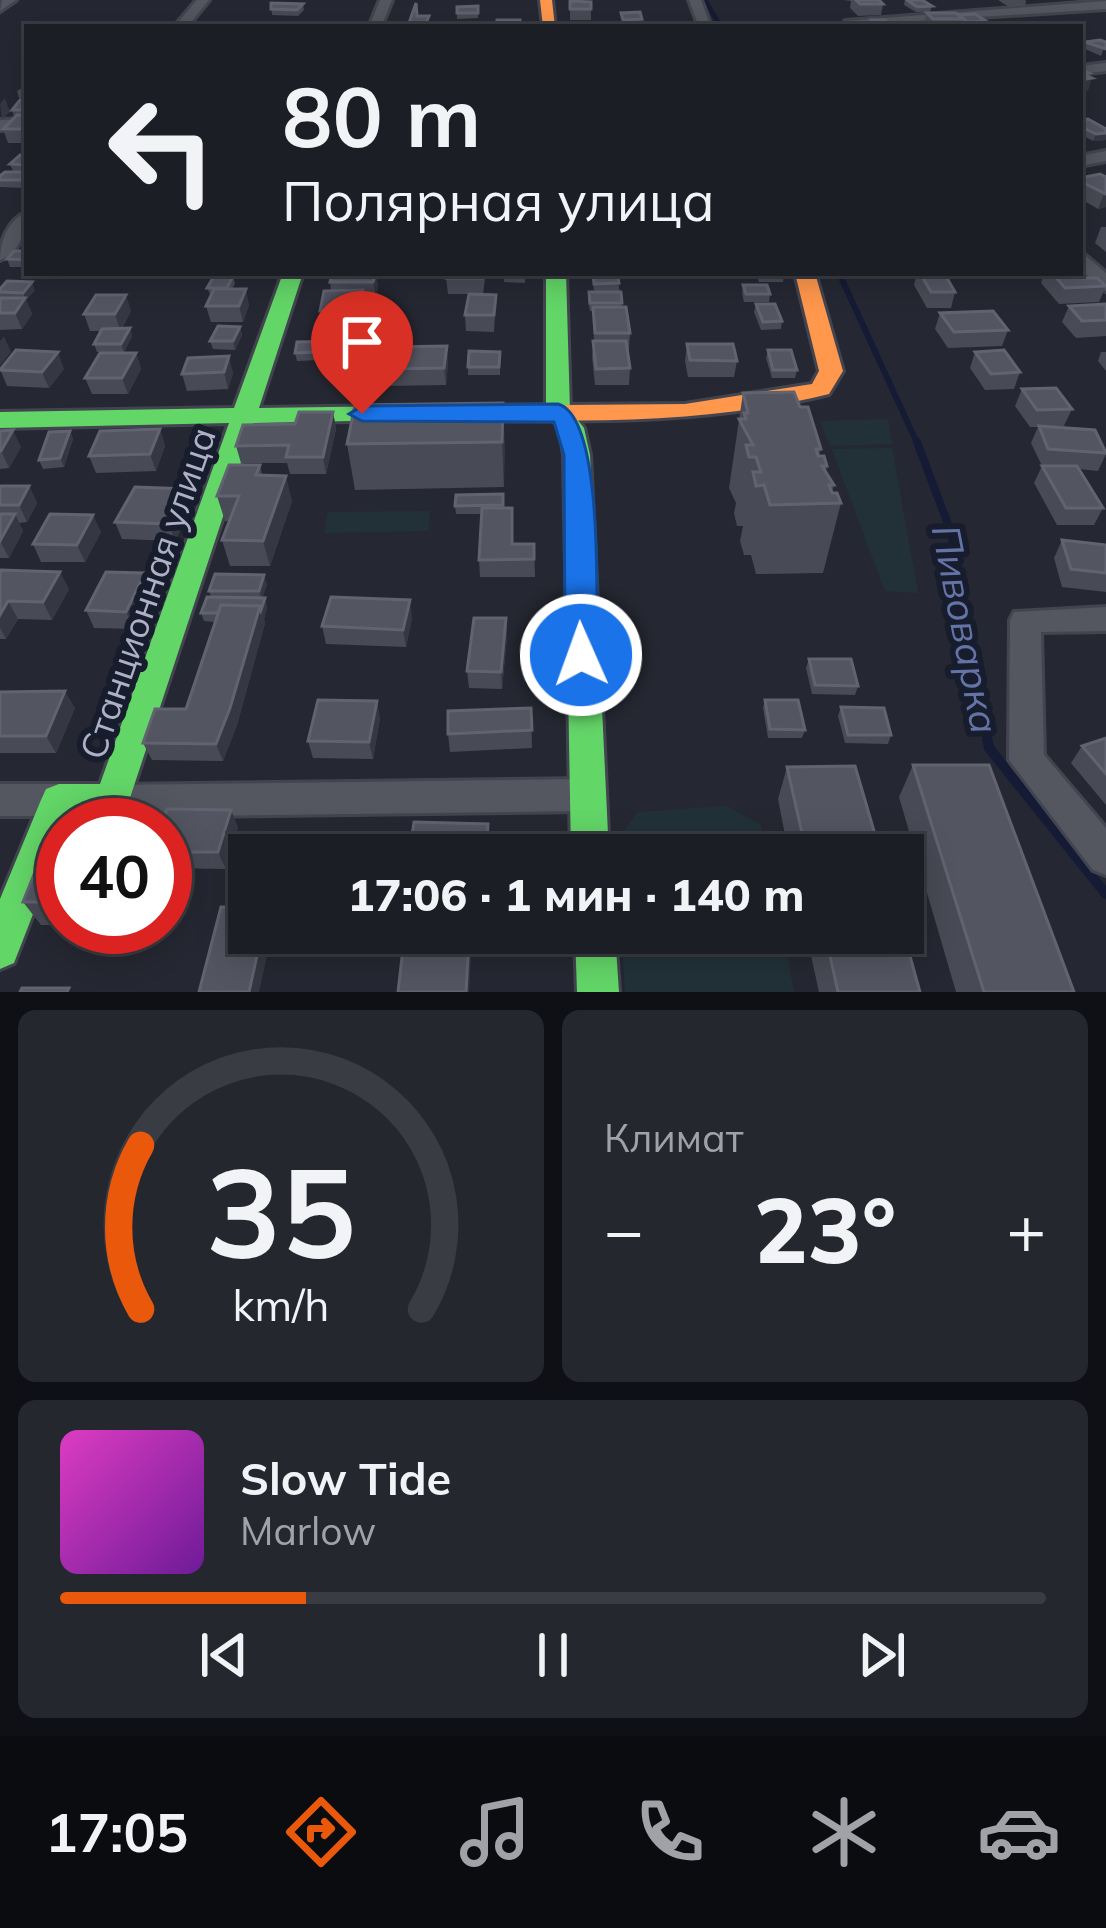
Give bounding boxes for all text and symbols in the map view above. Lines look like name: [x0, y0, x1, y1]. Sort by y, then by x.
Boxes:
text: 80 m: [282, 63, 481, 168]
icon: left: [84, 72, 240, 228]
text: Полярная улица: [282, 167, 715, 235]
pin: [311, 291, 413, 414]
icon: arrive: [329, 309, 395, 375]
street label: Станционная улица: [69, 421, 225, 765]
water label: Пивоварка: [922, 520, 1010, 738]
position arrow: [518, 592, 644, 718]
speed limit sign: 40: [36, 798, 192, 954]
text: 17:06 · 1 мин · 140 m: [347, 866, 805, 922]
text: Климат: [604, 1113, 744, 1162]
text: 35: [206, 1133, 356, 1289]
text: 23°: [754, 1173, 896, 1286]
text: −: [604, 1188, 644, 1271]
text: +: [1006, 1188, 1046, 1271]
text: km/h: [232, 1278, 330, 1332]
text: Slow Tide: [240, 1450, 451, 1506]
text: Marlow: [240, 1506, 376, 1555]
icon: previous: [191, 1622, 257, 1688]
icon: pause: [520, 1622, 586, 1688]
icon: next: [849, 1622, 915, 1688]
icon: directions: [279, 1790, 363, 1874]
icon: music: [453, 1790, 537, 1874]
icon: phone: [628, 1790, 712, 1874]
icon: climate: [802, 1790, 886, 1874]
icon: car: [977, 1790, 1061, 1874]
text: 17:05: [45, 1798, 188, 1866]

